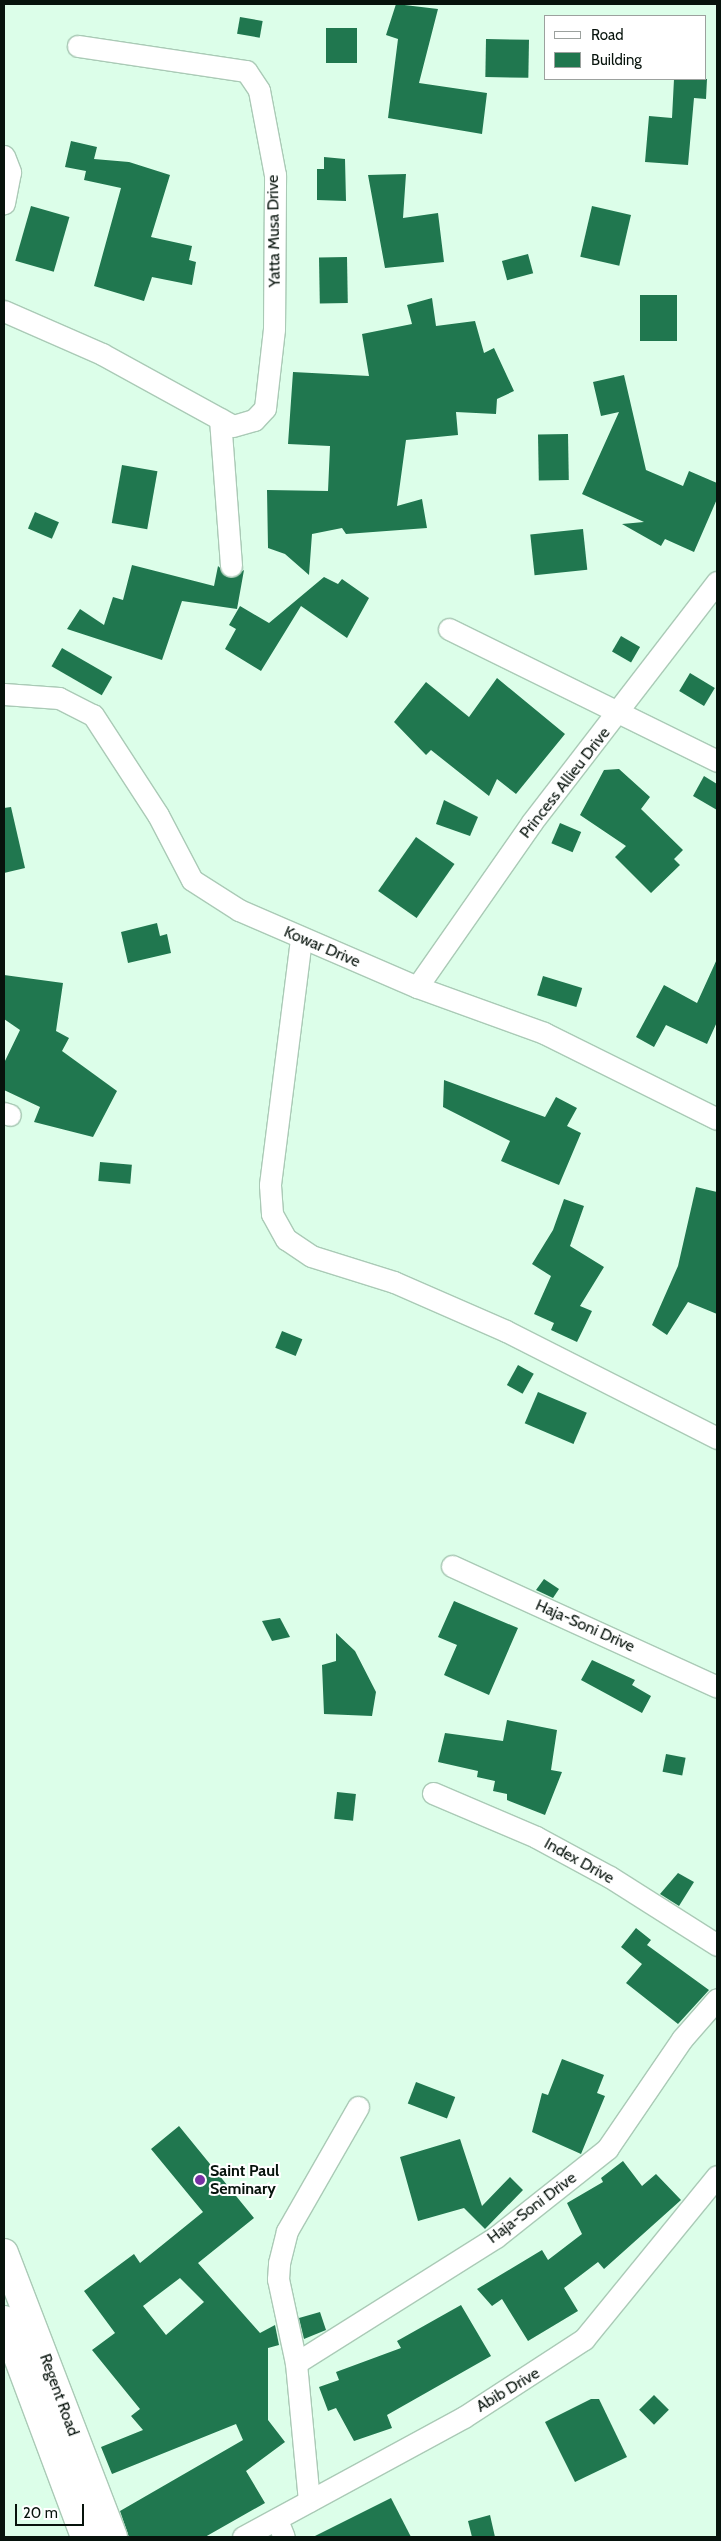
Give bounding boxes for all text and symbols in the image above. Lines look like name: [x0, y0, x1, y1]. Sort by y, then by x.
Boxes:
legend: [544, 15, 706, 80]
text: Road: [591, 26, 624, 44]
text: Building: [591, 51, 642, 69]
street label: Yatta Musa Drive: [263, 175, 285, 287]
street label: Princess Allieu Drive: [516, 724, 614, 842]
street label: Kowar Drive: [281, 922, 363, 972]
street label: Haja-Soni Drive: [532, 1596, 638, 1656]
street label: Index Drive: [541, 1834, 617, 1888]
place label: Saint Paul Seminary: [210, 2161, 279, 2199]
street label: Haja-Soni Drive: [484, 2168, 580, 2248]
marker: Saint Paul Seminary: [194, 2174, 206, 2186]
street label: Regent Road: [35, 2351, 83, 2439]
street label: Abib Drive: [473, 2364, 543, 2416]
scale bar: [18, 2494, 86, 2526]
text: 20 m: [23, 2504, 58, 2522]

